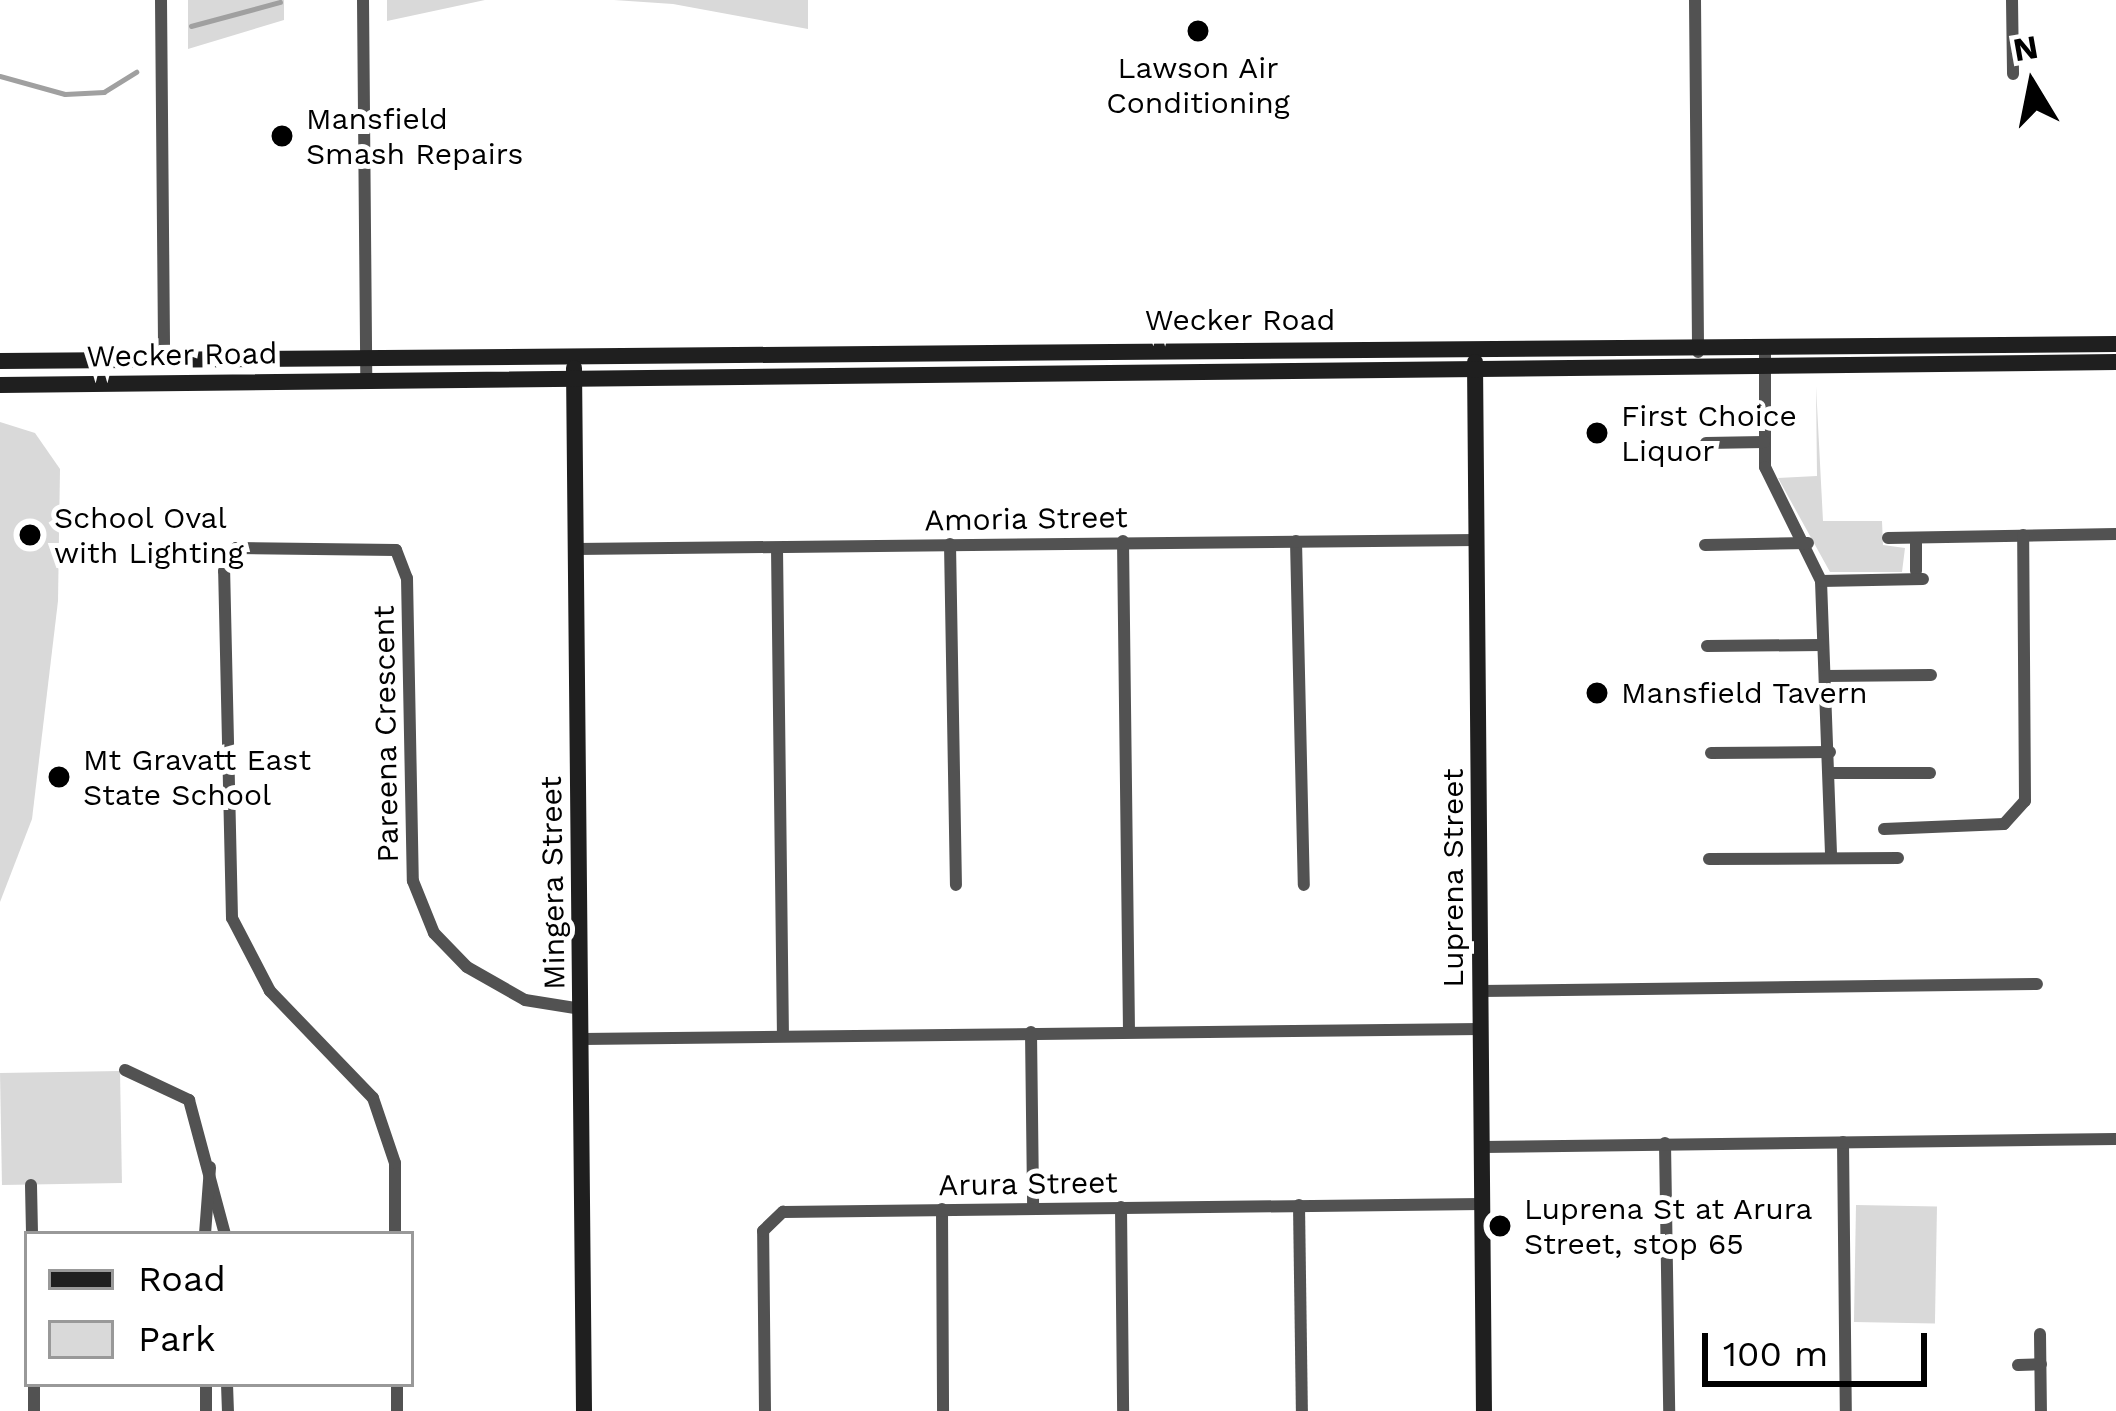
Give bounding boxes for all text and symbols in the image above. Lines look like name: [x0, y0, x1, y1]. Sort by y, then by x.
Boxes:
marker: Lawson Air Conditioning: [1185, 18, 1211, 44]
north arrow: [1972, 24, 2092, 144]
text: N: [2010, 27, 2041, 69]
place label: Lawson Air Conditioning: [1106, 50, 1290, 121]
place label: Mansfield Smash Repairs: [306, 101, 523, 172]
marker: Mansfield Smash Repairs: [269, 123, 295, 149]
street label: Wecker Road: [1144, 302, 1336, 338]
street label: Wecker Road: [86, 335, 278, 375]
place label: First Choice Liquor: [1621, 398, 1797, 468]
marker: First Choice Liquor: [1584, 420, 1610, 446]
street label: Amoria Street: [924, 499, 1128, 539]
place label: School Oval with Lighting: [54, 500, 244, 570]
marker: School Oval with Lighting: [17, 522, 43, 548]
street label: Pareena Crescent: [366, 605, 406, 863]
place label: Mansfield Tavern: [1621, 675, 1868, 711]
marker: Mansfield Tavern: [1584, 680, 1610, 706]
place label: Mt Gravatt East State School: [83, 742, 311, 813]
marker: Mt Gravatt East State School: [46, 764, 72, 790]
street label: Luprena Street: [1435, 768, 1471, 988]
street label: Mingera Street: [533, 775, 573, 991]
street label: Arura Street: [938, 1164, 1118, 1204]
place label: Luprena St at Arura Street, stop 65: [1524, 1191, 1814, 1262]
marker: Luprena St at Arura Street, stop 65: [1487, 1213, 1513, 1239]
legend: [24, 1231, 414, 1387]
text: Road: [138, 1258, 226, 1300]
scale bar: [1708, 1309, 1933, 1383]
text: Park: [138, 1318, 215, 1360]
text: 100 m: [1723, 1333, 1828, 1375]

